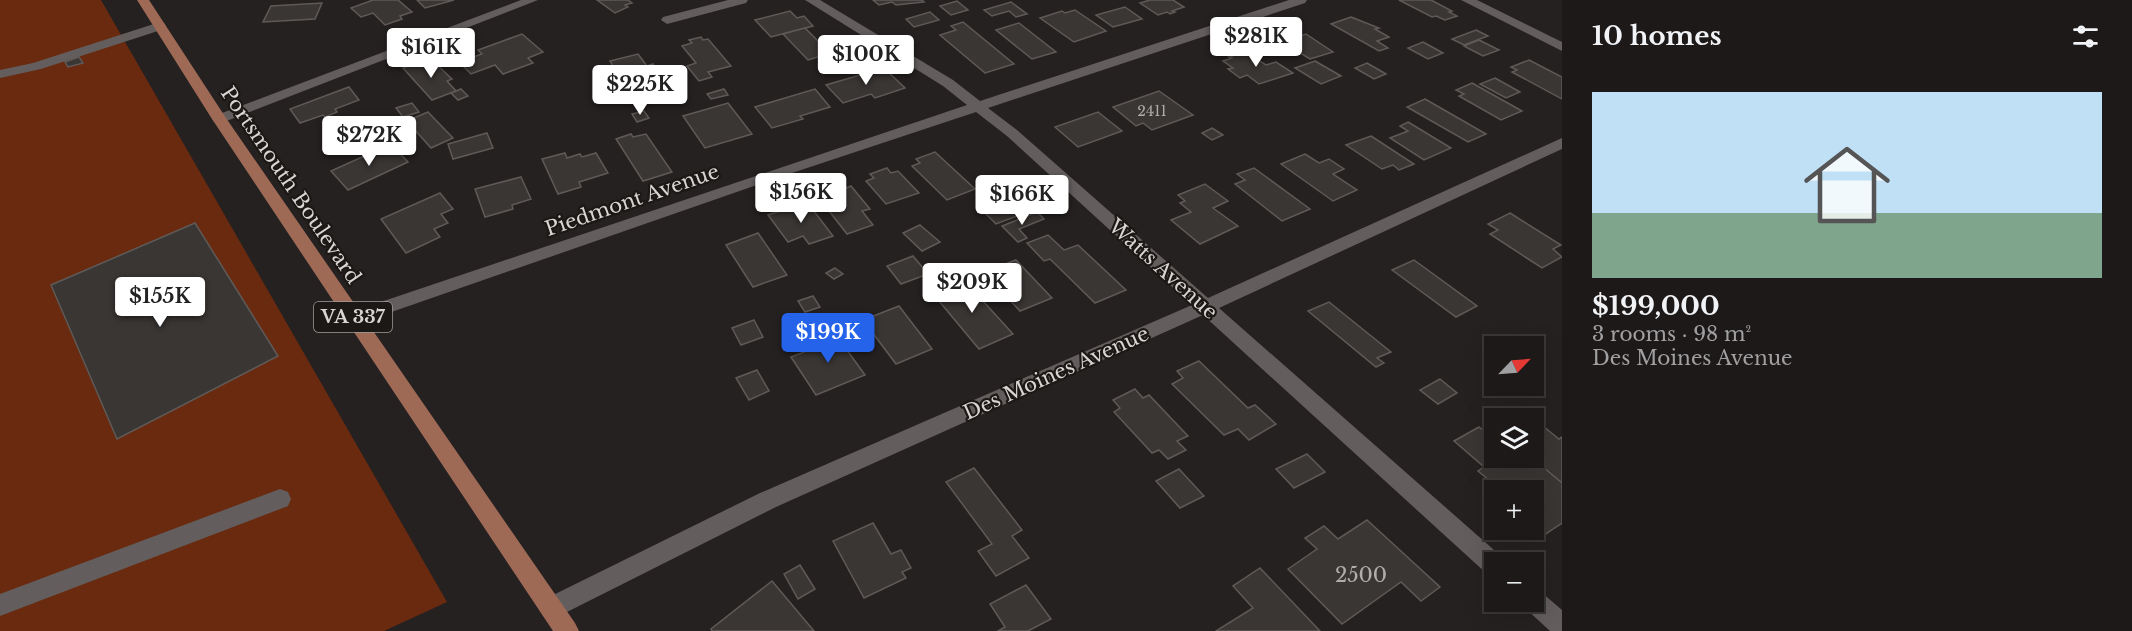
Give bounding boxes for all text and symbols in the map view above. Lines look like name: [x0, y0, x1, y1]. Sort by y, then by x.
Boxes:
pin: $281K: [1214, 17, 1298, 68]
text: 10 homes: [1592, 20, 1722, 52]
icon: filters: [2069, 20, 2102, 53]
text: $281K: [1224, 24, 1288, 48]
pin: $161K: [389, 28, 473, 79]
text: $161K: [401, 35, 461, 59]
pin: $100K: [824, 35, 908, 86]
text: $100K: [832, 42, 900, 66]
pin: $225K: [598, 65, 682, 116]
text: $225K: [606, 72, 674, 96]
street label: Portsmouth Boulevard: [216, 82, 366, 288]
house number: 2411: [1137, 102, 1167, 120]
pin: $272K: [327, 116, 411, 167]
text: $272K: [336, 123, 402, 147]
icon: home: [1793, 131, 1901, 239]
street label: Piedmont Avenue: [542, 159, 722, 241]
pin: $156K: [759, 173, 843, 224]
pin: $166K: [980, 175, 1064, 226]
text: $156K: [769, 180, 833, 204]
text: $166K: [990, 182, 1055, 206]
street label: Watts Avenue: [1103, 213, 1222, 324]
pin: $209K: [930, 263, 1014, 314]
text: $209K: [937, 270, 1007, 294]
pin: $155K: [118, 277, 202, 328]
text: $155K: [129, 284, 191, 308]
text: $199,000: [1592, 290, 1720, 322]
road number: VA 337: [314, 302, 392, 332]
pin: $199K: [786, 313, 870, 364]
text: $199K: [796, 320, 861, 344]
street label: Des Moines Avenue: [960, 321, 1152, 425]
text: 3 rooms · 98 m²: [1592, 322, 1751, 346]
north arrow: [1484, 336, 1544, 396]
map controls: [1484, 336, 1544, 612]
text: Des Moines Avenue: [1592, 346, 1793, 370]
button: layers: [1484, 408, 1544, 468]
button: +: [1484, 480, 1544, 540]
button: −: [1484, 552, 1544, 612]
house number: 2500: [1335, 563, 1387, 587]

